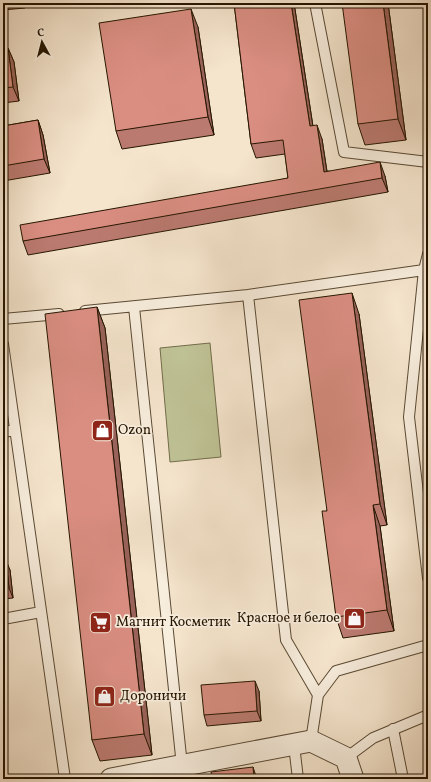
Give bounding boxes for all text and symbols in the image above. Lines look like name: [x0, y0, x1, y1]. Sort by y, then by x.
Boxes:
north arrow: [22, 22, 62, 62]
text: С: [37, 26, 45, 41]
shop icon: Ozon: [89, 417, 115, 443]
place label: Ozon: [118, 421, 151, 440]
shop icon: Красное и белое: [342, 605, 368, 631]
supermarket icon: Магнит Косметик: [88, 609, 114, 635]
place label: Красное и белое: [237, 609, 340, 628]
place label: Магнит Косметик: [116, 613, 231, 632]
shop icon: Дороничи: [92, 683, 118, 709]
place label: Дороничи: [120, 687, 187, 706]

